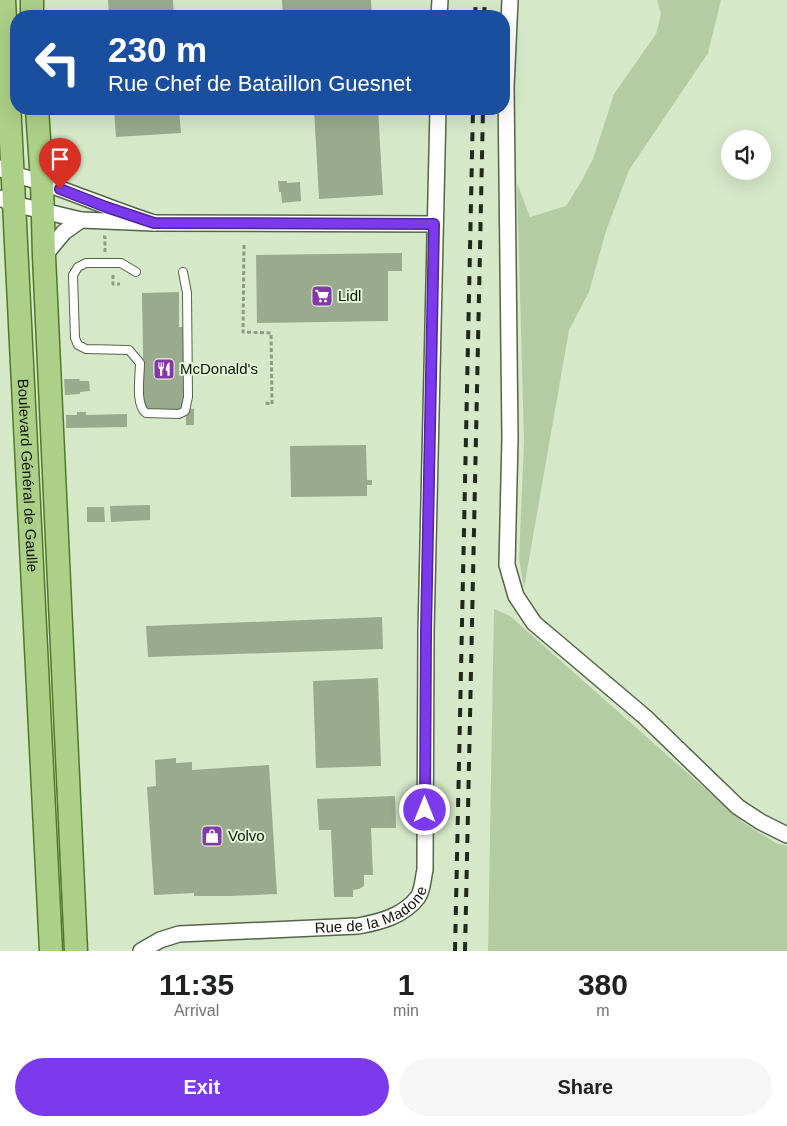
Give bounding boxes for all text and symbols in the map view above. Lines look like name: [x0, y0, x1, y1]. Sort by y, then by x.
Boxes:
icon: left: [25, 30, 90, 95]
text: 230 m: [108, 30, 207, 69]
text: Rue Chef de Bataillon Guesnet: [108, 71, 411, 96]
map controls: [721, 130, 771, 180]
button: sound: [721, 130, 771, 180]
pin: [39, 138, 81, 189]
icon: arrive: [46, 145, 74, 173]
supermarket icon: Lidl: [310, 284, 334, 308]
place label: Lidl: [338, 287, 361, 304]
restaurant icon: McDonald's: [152, 357, 176, 381]
place label: McDonald's: [180, 360, 258, 377]
street label: Boulevard Général de Gaulle: [15, 378, 41, 572]
position arrow: [398, 783, 450, 835]
shop icon: Volvo: [200, 824, 224, 848]
place label: Volvo: [228, 827, 265, 844]
street label: Rue de la Madone: [314, 884, 430, 936]
text: 11:35: [159, 968, 234, 1001]
text: 1: [398, 968, 414, 1001]
text: 380: [578, 968, 628, 1001]
text: Arrival: [174, 1002, 219, 1019]
text: min: [393, 1002, 419, 1019]
text: m: [596, 1002, 610, 1019]
button: Exit: [15, 1058, 389, 1116]
button: Share: [399, 1058, 772, 1116]

